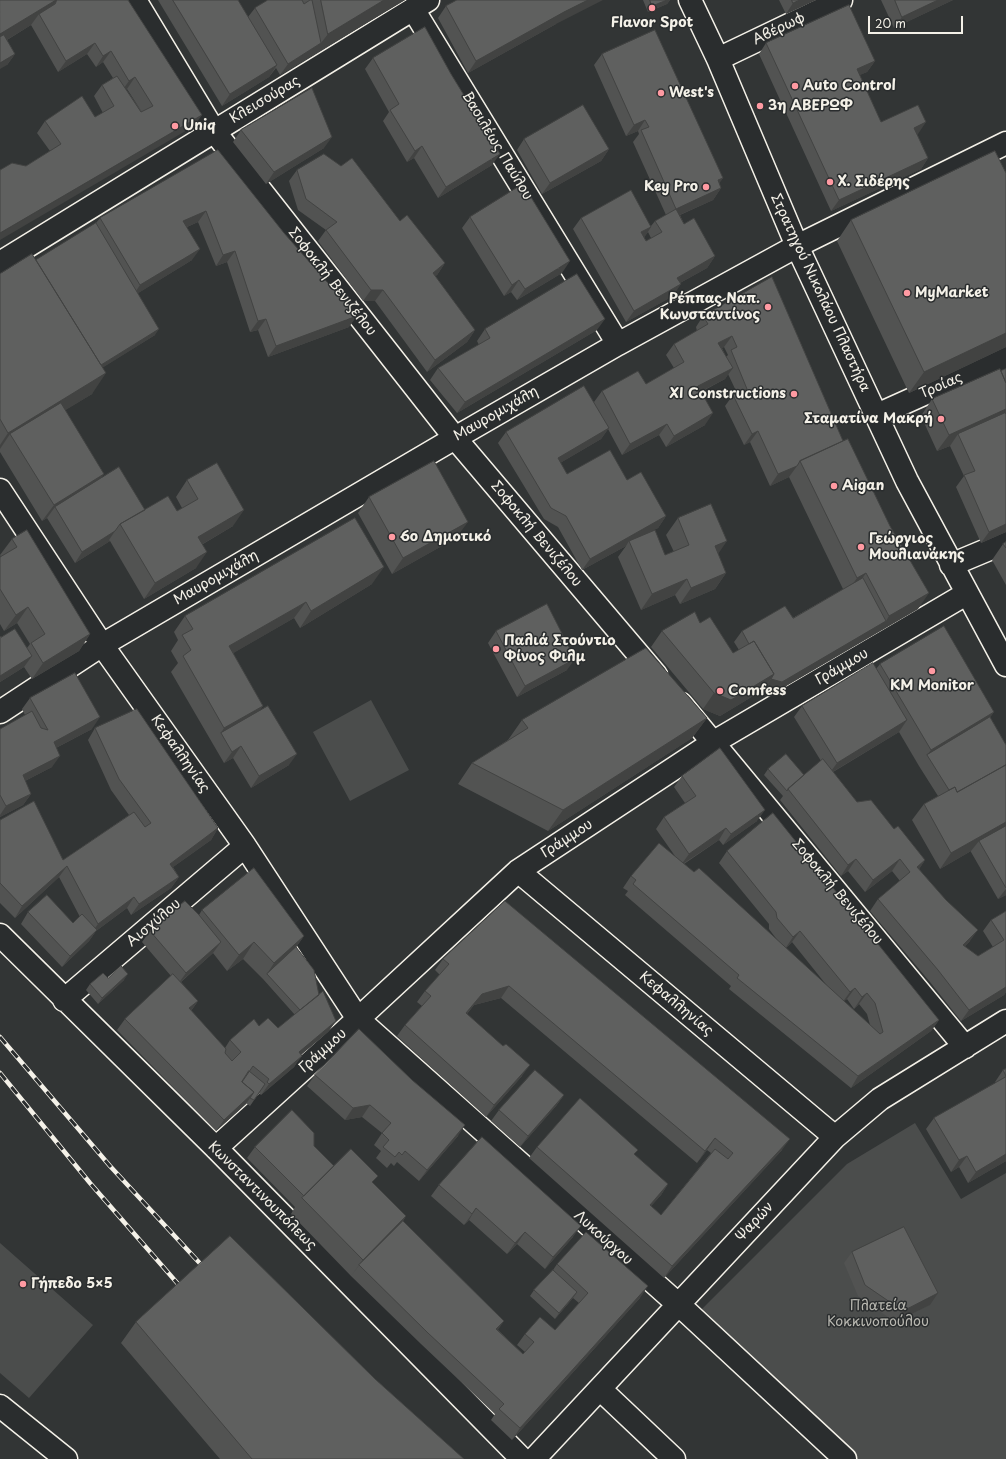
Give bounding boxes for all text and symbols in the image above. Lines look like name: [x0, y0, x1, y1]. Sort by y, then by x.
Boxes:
marker: Flavor Spot: [647, 3, 657, 13]
scale bar: [870, 8, 965, 34]
street label: Αβέρωφ: [750, 9, 808, 49]
text: 20 m: [875, 14, 906, 32]
place label: Flavor Spot: [611, 15, 693, 31]
street label: Κλεισούρας: [227, 73, 303, 127]
place label: Auto Control: [803, 78, 896, 94]
marker: Auto Control: [790, 81, 800, 91]
place label: West's: [669, 85, 714, 101]
marker: West's: [656, 88, 666, 98]
street label: Βασιλέως Παύλου: [458, 89, 536, 203]
place label: 3η ΑΒΕΡΩΦ: [768, 98, 853, 114]
marker: 3η ΑΒΕΡΩΦ: [755, 101, 765, 111]
place label: Uniq: [183, 118, 216, 134]
marker: Uniq: [170, 121, 180, 131]
place label: Χ. Σιδέρης: [838, 174, 910, 190]
marker: Χ. Σιδέρης: [825, 177, 835, 187]
place label: Key Pro: [644, 179, 698, 195]
marker: Key Pro: [701, 182, 711, 192]
street label: Στρατηγού Νικολάου Πλαστήρα: [767, 191, 873, 395]
street label: Σοφοκλή Βενιζέλου: [285, 225, 379, 339]
place label: MyMarket: [915, 285, 989, 301]
marker: MyMarket: [902, 288, 912, 298]
place label: Ρέππας Ναπ. Κωνσταντίνος: [660, 291, 760, 324]
marker: Ρέππας Ναπ. Κωνσταντίνος: [763, 302, 773, 312]
street label: Τροίας: [917, 369, 965, 403]
street label: Μαυρομιχάλη: [451, 383, 541, 445]
place label: XI Constructions: [670, 386, 786, 402]
marker: XI Constructions: [789, 389, 799, 399]
place label: Σταματίνα Μακρή: [804, 411, 933, 427]
marker: Σταματίνα Μακρή: [936, 414, 946, 424]
street label: Σοφοκλή Βενιζέλου: [487, 478, 585, 590]
place label: Aigan: [842, 478, 884, 494]
marker: Aigan: [829, 481, 839, 491]
place label: 6ο Δημοτικό: [400, 529, 491, 545]
place label: Γεώργιος Μουλιανάκης: [869, 531, 965, 564]
marker: 6ο Δημοτικό: [387, 532, 397, 542]
marker: Γεώργιος Μουλιανάκης: [856, 542, 866, 552]
street label: Μαυρομιχάλη: [171, 547, 261, 609]
place label: Παλιά Στούντιο Φίνος Φιλμ: [504, 633, 615, 666]
marker: Παλιά Στούντιο Φίνος Φιλμ: [491, 644, 501, 654]
street label: Γράμμου: [813, 645, 871, 689]
marker: KM Monitor: [927, 666, 937, 676]
place label: KM Monitor: [890, 678, 974, 694]
place label: Comfess: [728, 683, 786, 699]
marker: Comfess: [715, 686, 725, 696]
street label: Κεφαλληνίας: [147, 712, 213, 796]
street label: Γράμμου: [538, 816, 596, 862]
street label: Σοφοκλή Βενιζέλου: [788, 836, 886, 948]
street label: Αισχύλου: [124, 896, 184, 950]
street label: Κεφαλληνίας: [636, 968, 716, 1040]
street label: Γράμμου: [296, 1025, 350, 1077]
street label: Κωνσταντινουπόλεως: [204, 1138, 320, 1254]
street label: Ψαρών: [732, 1199, 778, 1245]
street label: Λυκούργου: [570, 1207, 636, 1269]
place label: Γήπεδο 5×5: [31, 1276, 113, 1292]
marker: Γήπεδο 5×5: [18, 1279, 28, 1289]
park label: Πλατεία Κοκκινοπούλου: [827, 1298, 929, 1330]

